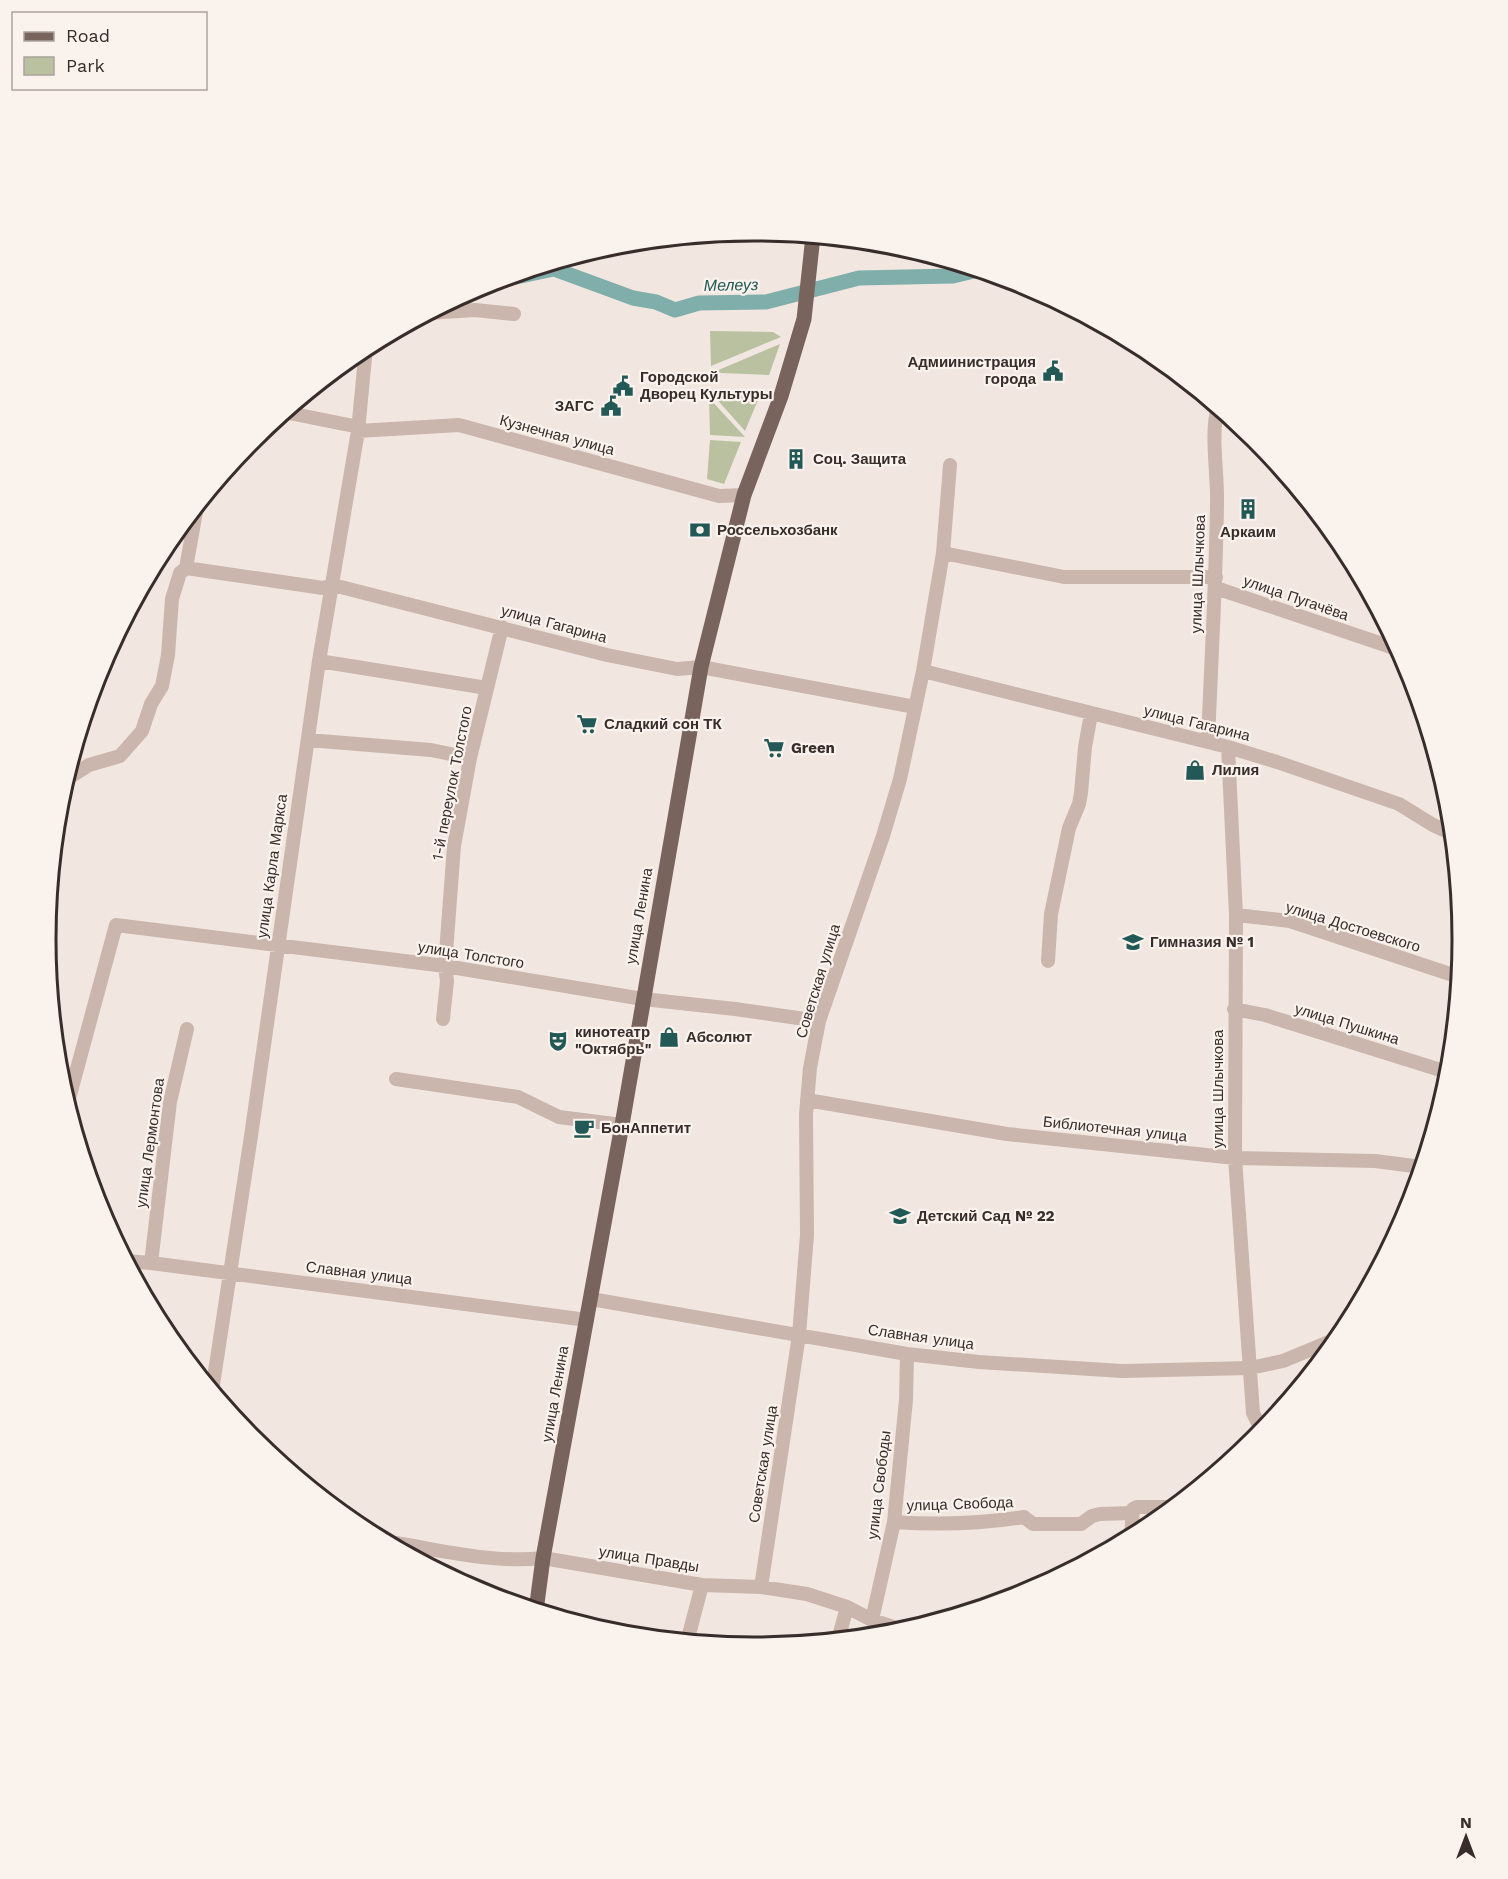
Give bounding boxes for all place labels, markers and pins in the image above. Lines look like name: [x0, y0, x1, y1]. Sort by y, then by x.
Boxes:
place label: Адмиинистрация города: [907, 353, 1037, 388]
public building icon: Адмиинистрация города: [1041, 359, 1065, 383]
place label: Городской Дворец Культуры: [640, 368, 772, 403]
public building icon: Городской Дворец Культуры: [611, 374, 635, 398]
public building icon: ЗАГС: [599, 394, 623, 418]
place label: ЗАГС: [555, 397, 594, 415]
building icon: Соц. Защита: [784, 447, 808, 471]
place label: Соц. Защита: [813, 450, 907, 468]
building icon: Аркаим: [1236, 497, 1260, 521]
bank icon: Россельхозбанк: [688, 518, 712, 542]
place label: Россельхозбанк: [717, 521, 838, 539]
place label: Аркаим: [1220, 523, 1276, 541]
supermarket icon: Сладкий сон ТК: [575, 712, 599, 736]
place label: Сладкий сон ТК: [604, 715, 722, 733]
supermarket icon: Green: [762, 736, 786, 760]
place label: Green: [791, 739, 835, 757]
shop icon: Лилия: [1183, 758, 1207, 782]
place label: Лилия: [1212, 761, 1259, 779]
school or university icon: Гимназия № 1: [1121, 930, 1145, 954]
place label: Гимназия № 1: [1150, 933, 1254, 951]
place label: кинотеатр "Октябрь": [575, 1023, 652, 1058]
shop icon: Абсолют: [657, 1025, 681, 1049]
place label: Абсолют: [686, 1028, 752, 1046]
theatre icon: кинотеатр "Октябрь": [546, 1029, 570, 1053]
cafe icon: БонАппетит: [572, 1116, 596, 1140]
place label: БонАппетит: [601, 1119, 691, 1137]
school or university icon: Детский Сад № 22: [888, 1204, 912, 1228]
place label: Детский Сад № 22: [917, 1207, 1055, 1225]

